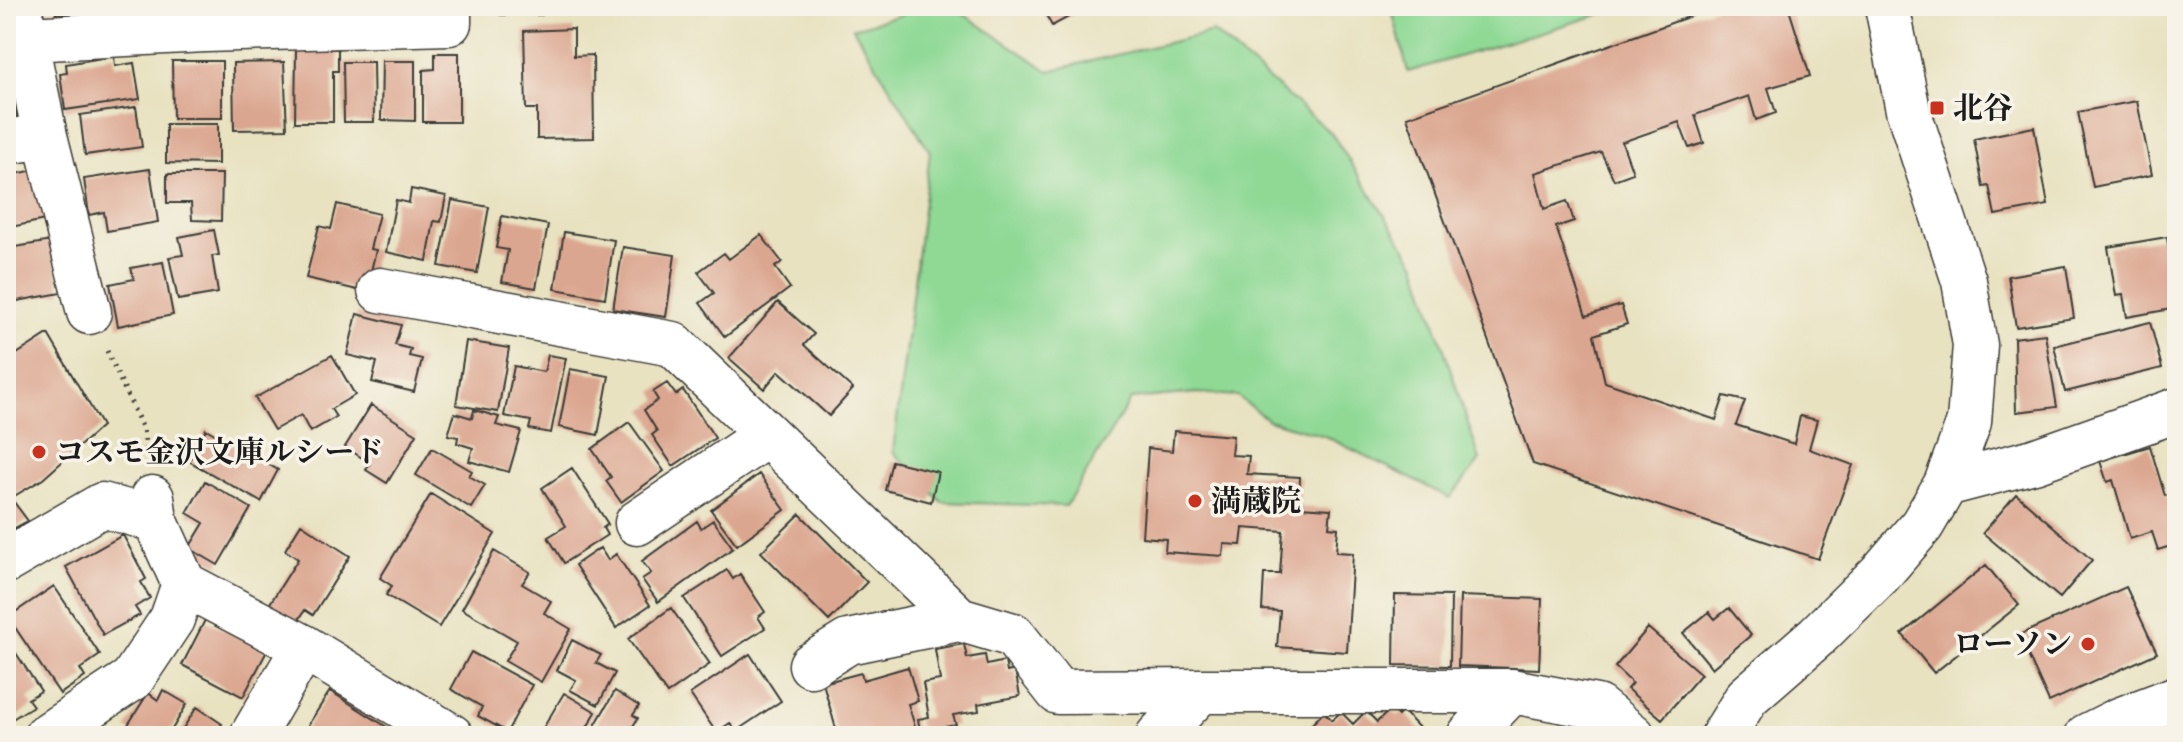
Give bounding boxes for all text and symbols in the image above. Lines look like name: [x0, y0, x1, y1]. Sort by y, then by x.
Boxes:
place label: 北谷: [1953, 91, 2013, 126]
marker: 北谷: [1928, 99, 1946, 117]
place label: コスモ金沢文庫ルシード: [55, 435, 384, 470]
marker: コスモ金沢文庫ルシード: [30, 443, 48, 461]
place label: 満蔵院: [1211, 484, 1301, 519]
marker: 満蔵院: [1186, 492, 1204, 510]
place label: ローソン: [1953, 627, 2072, 662]
marker: ローソン: [2079, 635, 2097, 653]

